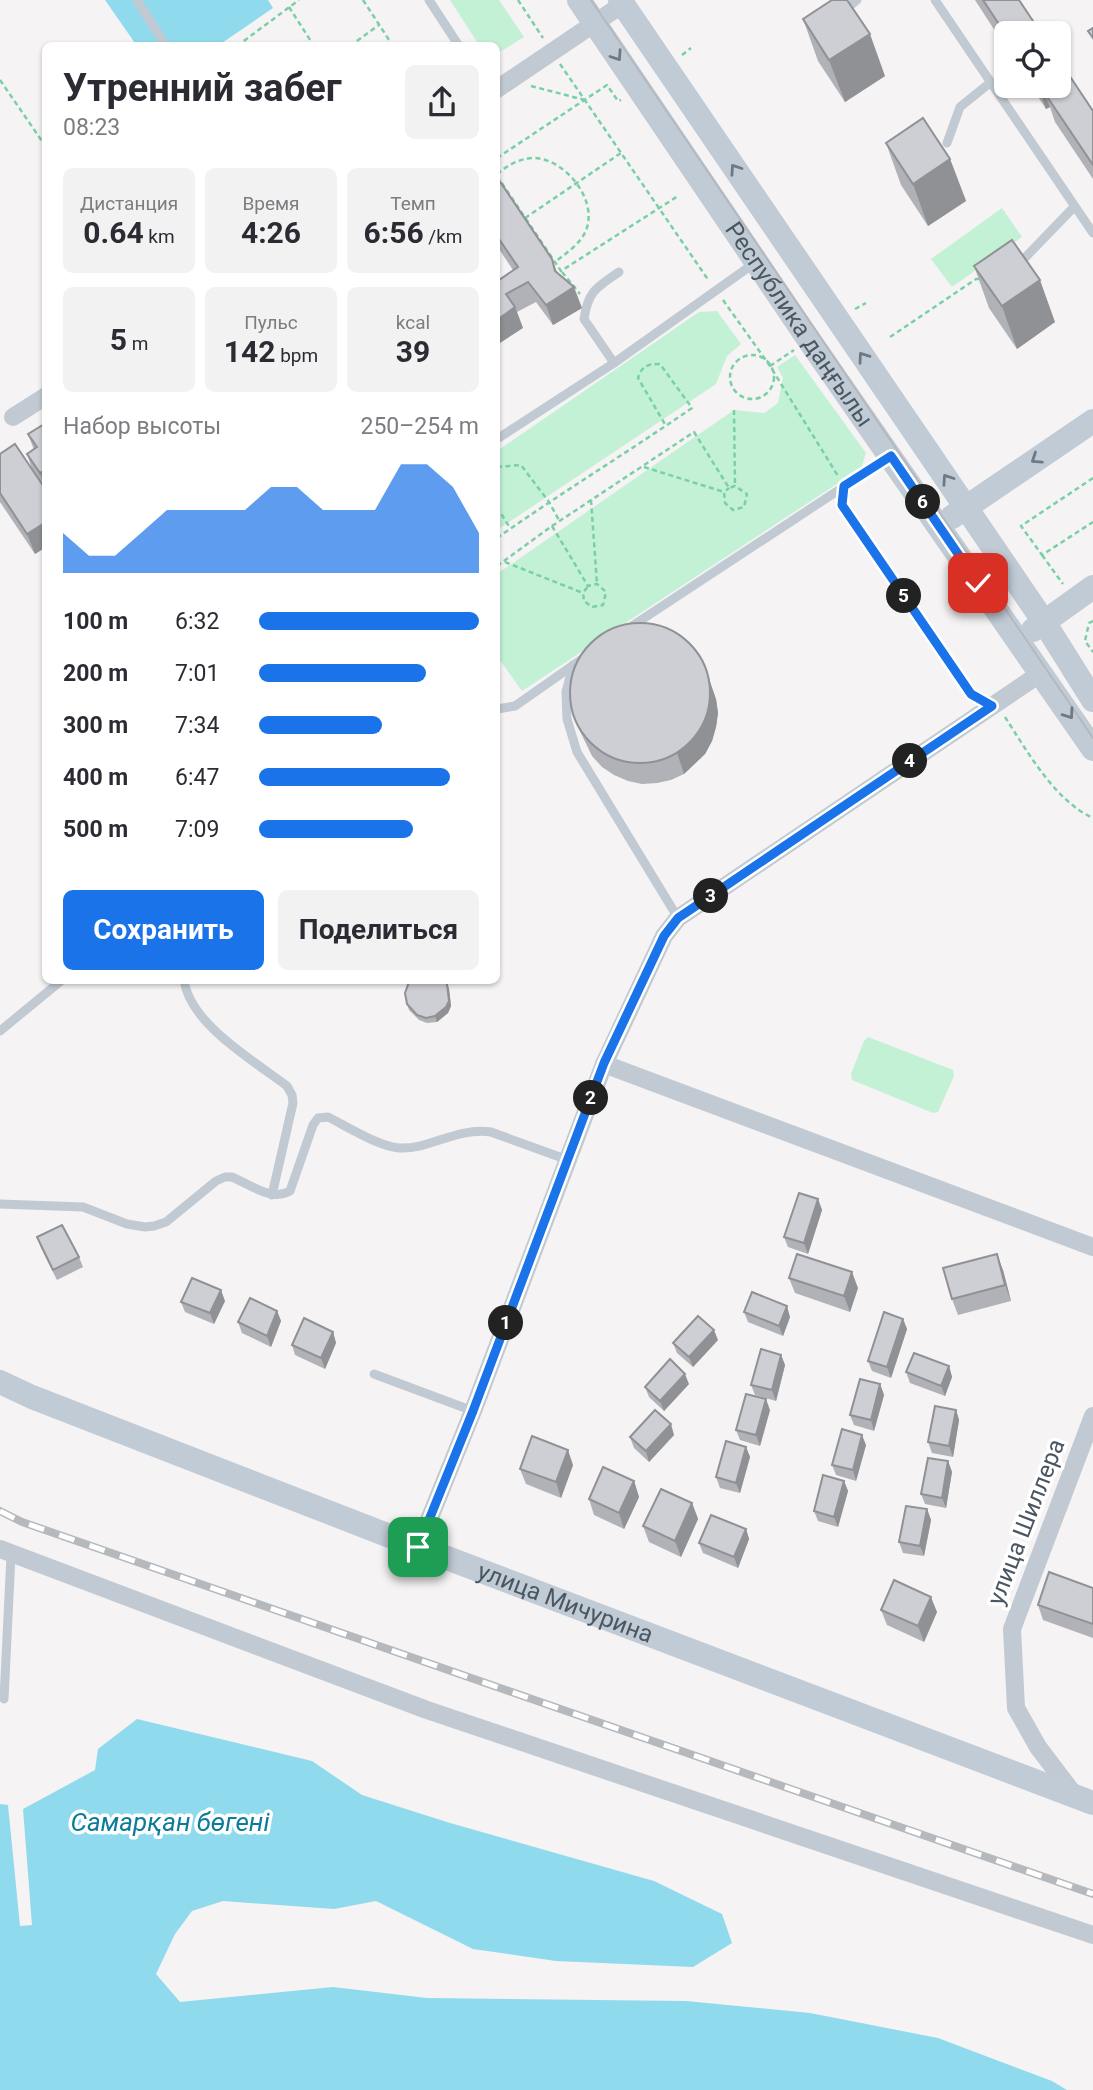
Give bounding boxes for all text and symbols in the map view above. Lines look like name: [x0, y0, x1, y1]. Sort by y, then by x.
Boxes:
map controls: [994, 21, 1071, 98]
button: locate: [994, 21, 1071, 98]
one-way arrow: [609, 49, 622, 62]
button: share: [405, 65, 479, 139]
text: Утренний забег: [63, 66, 342, 110]
text: 08:23: [63, 114, 120, 141]
one-way arrow: [731, 164, 743, 177]
text: Дистанция: [80, 192, 178, 215]
text: Время: [242, 192, 300, 215]
text: Темп: [390, 192, 436, 215]
text: 0.64: [83, 215, 144, 250]
text: 4:26: [241, 215, 301, 250]
text: 6:56: [364, 215, 424, 250]
street label: Республика даңғылы: [719, 217, 879, 432]
text: km: [144, 225, 175, 248]
text: /km: [424, 225, 462, 248]
text: Пульс: [244, 311, 298, 334]
text: kcal: [396, 311, 430, 334]
text: 5: [110, 322, 127, 357]
text: m: [127, 332, 148, 355]
text: 142: [224, 334, 275, 369]
text: 39: [396, 334, 430, 369]
text: bpm: [275, 344, 318, 367]
one-way arrow: [859, 352, 871, 365]
text: Набор высоты: [63, 413, 221, 440]
text: 250–254 m: [360, 413, 479, 440]
one-way arrow: [1031, 451, 1044, 464]
one-way arrow: [942, 474, 955, 487]
pin: 6: [906, 484, 940, 520]
text: 6: [917, 490, 928, 513]
pin: [948, 553, 1008, 613]
icon: check: [959, 564, 997, 602]
pin: 5: [886, 578, 922, 614]
text: 5: [898, 584, 909, 607]
text: 100 m: [63, 608, 128, 635]
text: 6:32: [175, 608, 219, 635]
text: 200 m: [63, 660, 128, 687]
text: 7:01: [175, 660, 219, 687]
one-way arrow: [1061, 706, 1073, 719]
text: 300 m: [63, 712, 128, 739]
text: 7:34: [175, 712, 219, 739]
pin: 4: [892, 744, 928, 778]
text: 4: [904, 749, 915, 772]
text: 400 m: [63, 764, 128, 791]
text: 6:47: [175, 764, 219, 791]
text: 500 m: [63, 816, 128, 843]
text: 7:09: [175, 816, 219, 843]
pin: 3: [694, 878, 728, 914]
text: 3: [705, 884, 716, 907]
button: Сохранить: [63, 890, 264, 970]
button: Поделиться: [278, 890, 479, 970]
pin: 2: [574, 1080, 608, 1116]
text: 2: [585, 1086, 596, 1109]
pin: 1: [489, 1306, 524, 1340]
text: 1: [500, 1311, 511, 1334]
street label: улица Шиллера: [982, 1435, 1070, 1609]
pin: [388, 1517, 448, 1577]
icon: arrive: [399, 1528, 437, 1566]
street label: улица Мичурина: [474, 1557, 657, 1649]
water label: Самарқан бөгені: [70, 1807, 270, 1837]

